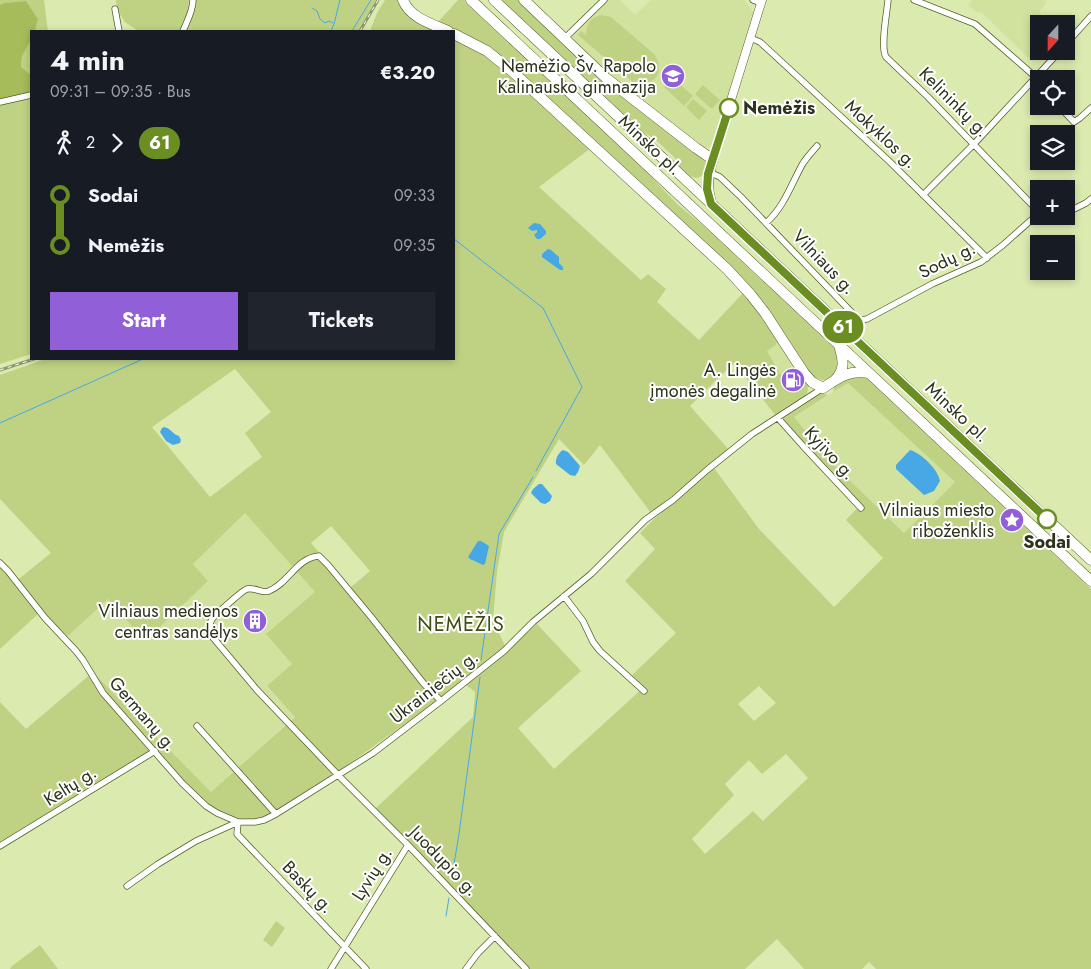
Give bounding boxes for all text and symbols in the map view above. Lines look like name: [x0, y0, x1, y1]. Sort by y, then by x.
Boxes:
north arrow: [1030, 15, 1075, 60]
map controls: [1030, 15, 1075, 280]
text: 4 min: [50, 40, 125, 81]
place label: Nemėžio Šv. Rapolo Kalinausko gimnazija: [497, 53, 656, 100]
text: €3.20: [380, 59, 435, 86]
street label: Kelininkų g.: [913, 61, 995, 143]
school or university icon: Nemėžio Šv. Rapolo Kalinausko gimnazija: [660, 63, 686, 89]
button: locate: [1030, 70, 1075, 115]
text: 09:31 – 09:35 · Bus: [50, 80, 191, 103]
street label: Mokyklos g.: [839, 94, 923, 174]
place label: Nemėžis: [743, 95, 815, 121]
marker: Nemėžis: [719, 98, 739, 118]
street label: Minsko pl.: [612, 109, 688, 181]
button: layers: [1030, 125, 1075, 170]
icon: walk: [50, 129, 78, 157]
icon: forward: [103, 129, 131, 157]
text: 61: [149, 130, 170, 156]
text: 2: [86, 131, 95, 154]
button: +: [1030, 180, 1075, 225]
text: Sodai: [88, 182, 138, 209]
text: 09:33: [394, 184, 435, 207]
street label: Vilniaus g.: [786, 224, 862, 300]
text: Nemėžis: [88, 232, 164, 259]
text: 09:35: [394, 234, 435, 257]
street label: Sodų g.: [914, 235, 980, 285]
button: −: [1030, 235, 1075, 280]
button: Start: [50, 292, 238, 350]
button: Tickets: [248, 292, 435, 350]
line badge: 61: [820, 311, 866, 343]
text: 61: [832, 314, 854, 340]
place label: A. Lingės įmonės degalinė: [649, 357, 776, 404]
fuel station icon: A. Lingės įmonės degalinė: [780, 367, 806, 393]
street label: Minsko pl.: [919, 376, 995, 448]
street label: Kyjivo g.: [798, 420, 862, 486]
place label: Vilniaus miesto riboženklis: [879, 497, 994, 544]
place icon: Vilniaus miesto riboženklis: [999, 507, 1025, 533]
marker: Sodai: [1037, 509, 1057, 529]
place label: Sodai: [1023, 529, 1071, 555]
place label: Vilniaus medienos centras sandėlys: [98, 598, 238, 645]
building icon: Vilniaus medienos centras sandėlys: [242, 608, 268, 634]
district label: NEMĖŽIS: [417, 610, 505, 639]
street label: Ukrainiečių g.: [384, 644, 484, 730]
street label: Germanų g.: [103, 671, 183, 757]
street label: Keltų g.: [39, 760, 101, 812]
street label: Juodupio g.: [402, 818, 484, 902]
street label: Lyvių g.: [345, 842, 399, 906]
street label: Baskų g.: [276, 855, 340, 919]

